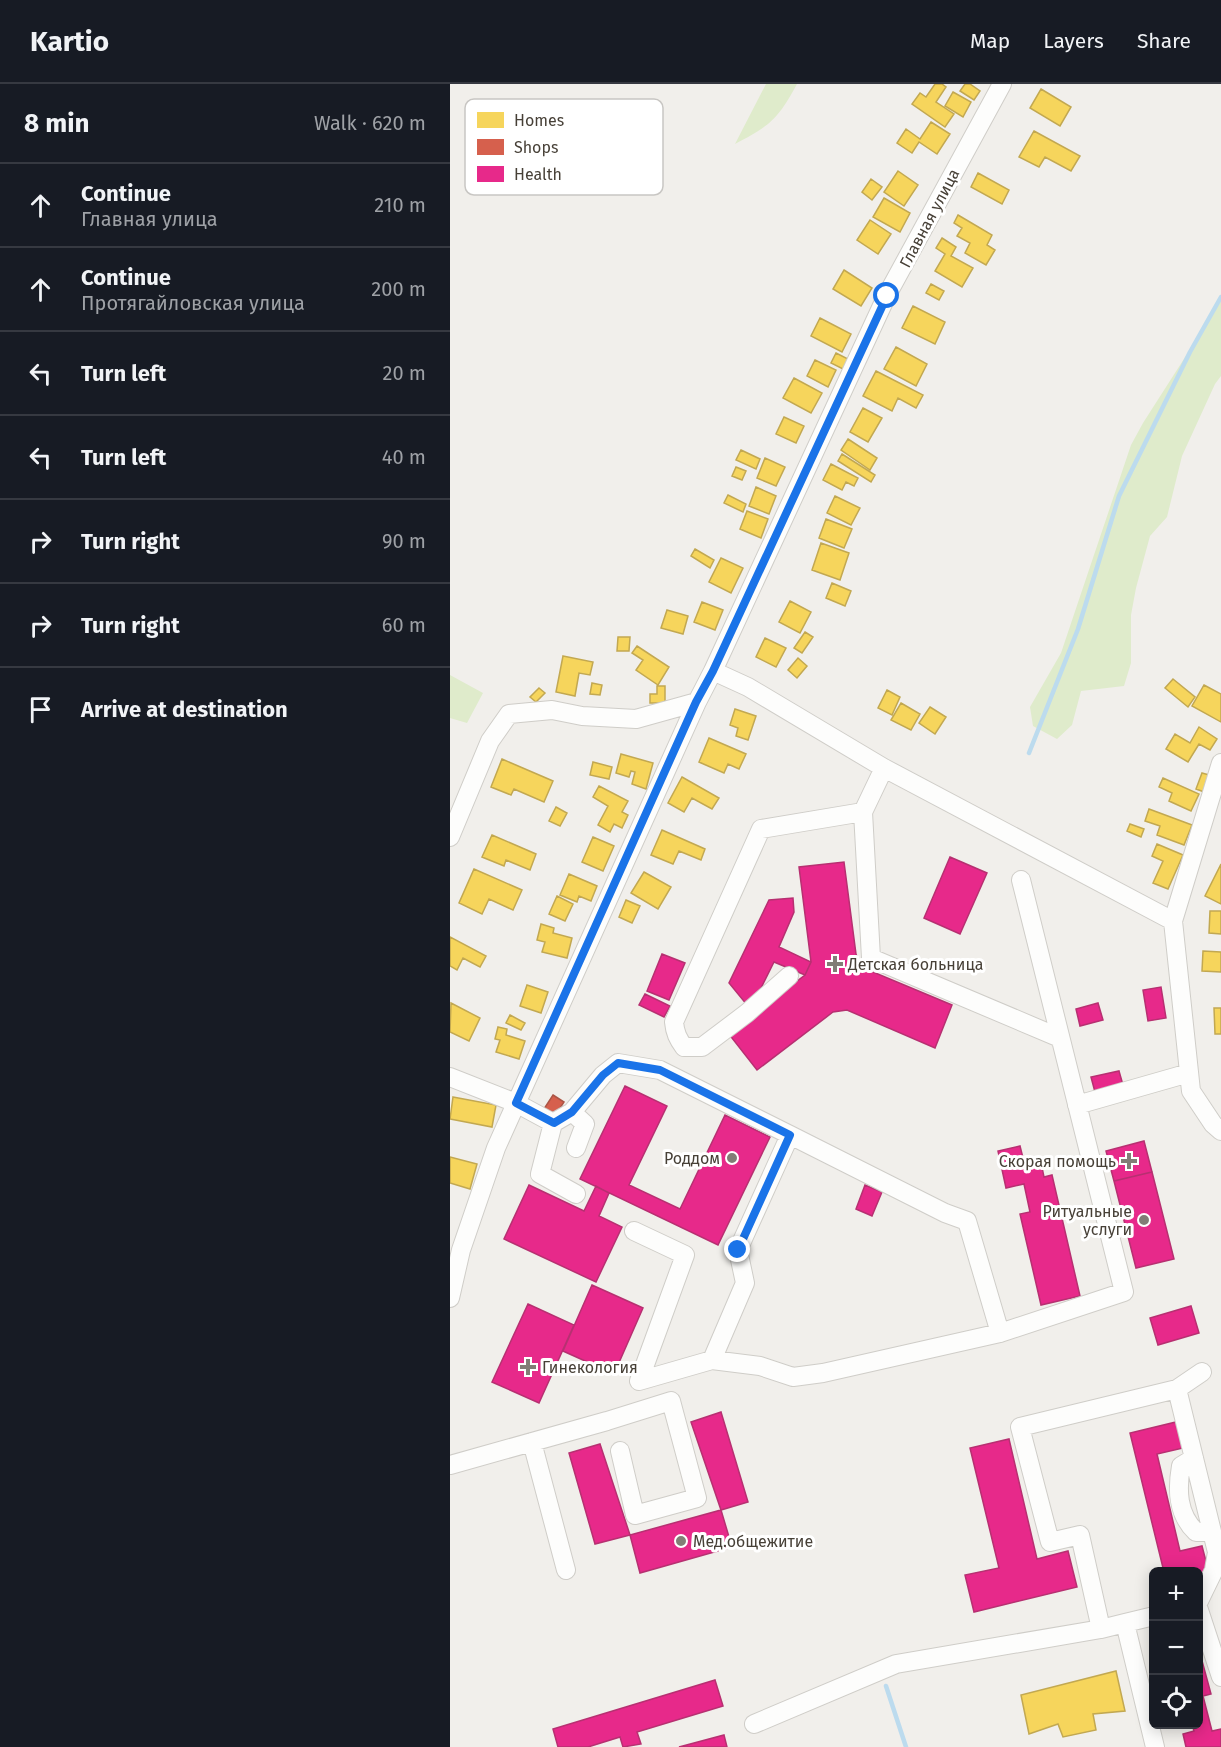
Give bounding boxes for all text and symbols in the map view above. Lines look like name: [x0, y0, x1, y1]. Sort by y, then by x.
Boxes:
text: Kartio: [30, 25, 109, 58]
text: Map: [970, 28, 1010, 54]
text: Layers: [1043, 28, 1104, 54]
text: Share: [1137, 28, 1191, 54]
legend: [465, 99, 663, 195]
text: 8 min: [24, 108, 90, 139]
text: Walk · 620 m: [314, 111, 426, 135]
text: Homes: [514, 111, 564, 130]
text: Shops: [514, 138, 558, 157]
text: Health: [514, 165, 562, 184]
street label: Главная улица: [895, 166, 963, 271]
text: Continue: [81, 180, 171, 207]
icon: ahead: [24, 189, 57, 222]
text: 210 m: [374, 193, 426, 217]
text: Главная улица: [81, 207, 218, 231]
text: Continue: [81, 264, 171, 291]
icon: ahead: [24, 273, 57, 306]
text: 200 m: [371, 277, 426, 301]
route start: [873, 282, 899, 308]
text: Протягайловская улица: [81, 291, 305, 315]
icon: left: [24, 357, 57, 390]
text: Turn left: [81, 360, 166, 387]
text: 20 m: [383, 361, 426, 385]
icon: left: [24, 441, 57, 474]
text: Turn left: [81, 444, 166, 471]
text: 40 m: [382, 445, 426, 469]
icon: right: [24, 525, 57, 558]
text: Turn right: [81, 528, 180, 555]
text: 90 m: [382, 529, 426, 553]
icon: right: [24, 609, 57, 642]
text: Turn right: [81, 612, 180, 639]
text: 60 m: [382, 613, 426, 637]
icon: arrive: [24, 693, 57, 726]
text: Arrive at destination: [81, 696, 288, 723]
marker: Детская больница: [826, 955, 844, 973]
place label: Детская больница: [847, 955, 983, 974]
place label: Роддом: [664, 1149, 720, 1168]
marker: Роддом: [725, 1151, 739, 1165]
place label: Скорая помощь: [999, 1152, 1116, 1171]
marker: Скорая помощь: [1120, 1152, 1138, 1170]
place label: Ритуальные услуги: [1042, 1202, 1132, 1239]
marker: Ритуальные услуги: [1137, 1213, 1151, 1227]
route end: [724, 1236, 750, 1262]
marker: Гинекология: [519, 1358, 537, 1376]
place label: Гинекология: [542, 1358, 638, 1377]
place label: Мед.общежитие: [693, 1532, 813, 1551]
marker: Мед.общежитие: [674, 1534, 688, 1548]
map controls: [1149, 1567, 1203, 1729]
button: +: [1149, 1567, 1203, 1621]
button: −: [1149, 1621, 1203, 1675]
button: locate: [1149, 1675, 1203, 1729]

